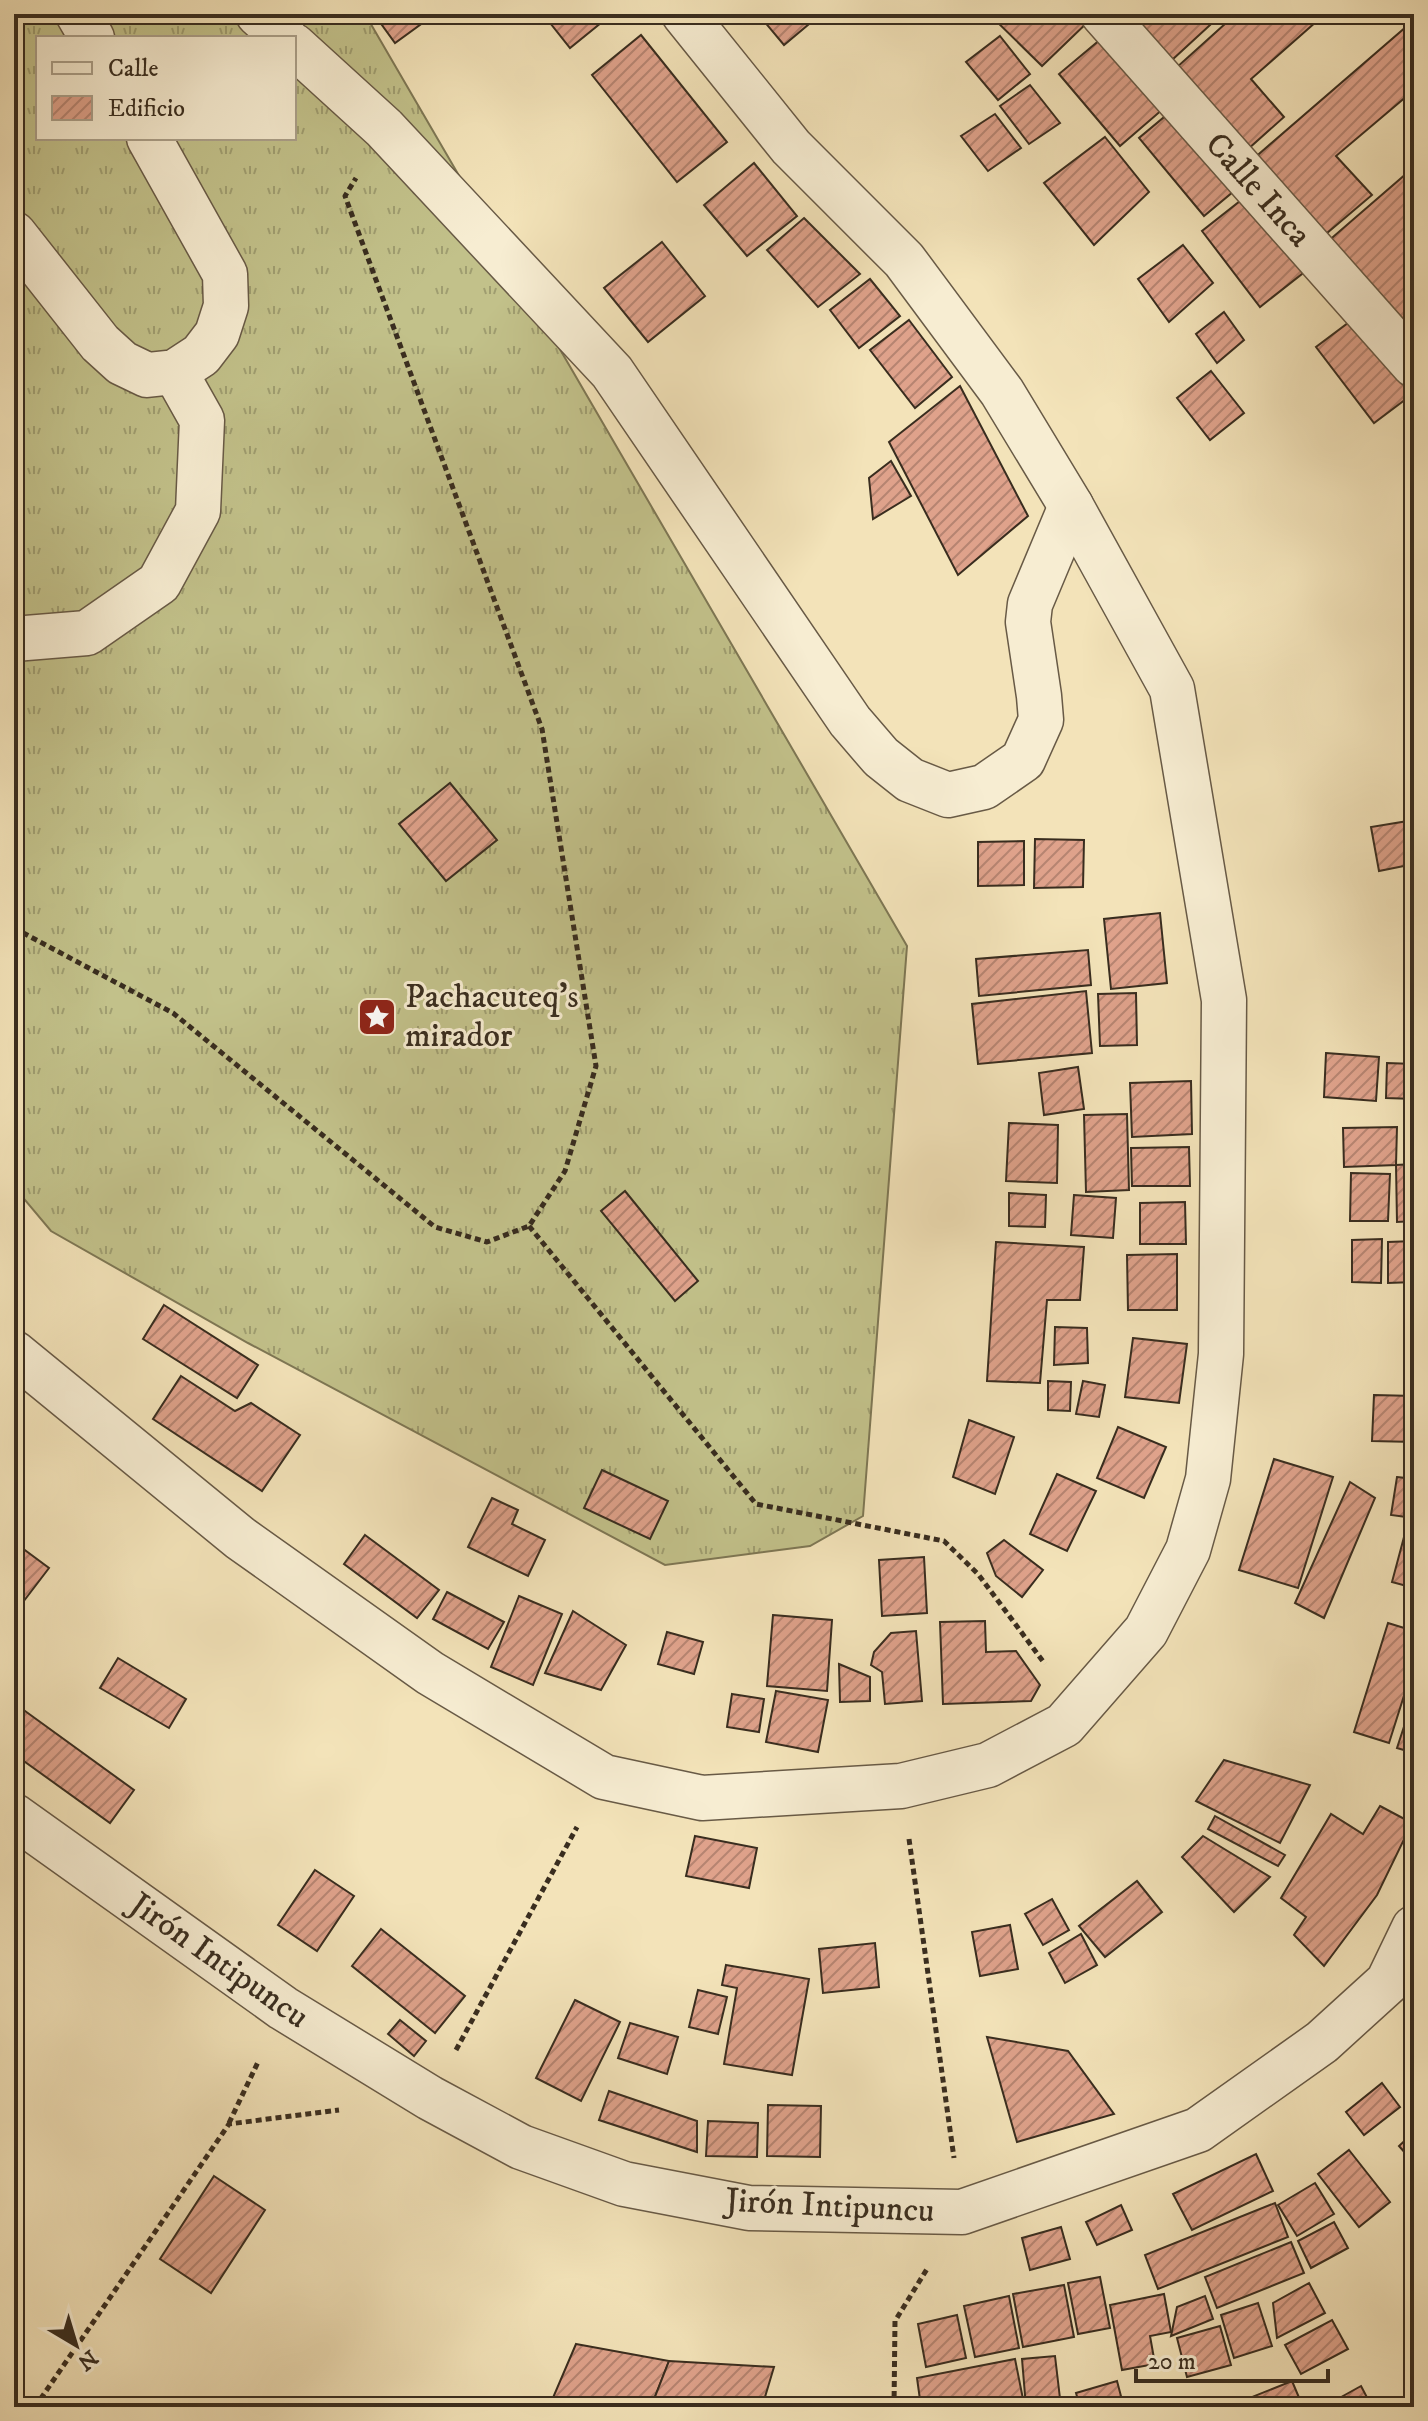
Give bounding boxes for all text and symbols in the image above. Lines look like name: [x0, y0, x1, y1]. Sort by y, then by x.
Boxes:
legend: [36, 36, 296, 140]
text: Calle: [108, 54, 158, 84]
text: Edificio: [108, 94, 185, 124]
street label: Calle Inca: [1196, 124, 1321, 256]
place label: Pachacuteq's mirador: [405, 976, 579, 1057]
place icon: Pachacuteq's mirador: [356, 996, 398, 1038]
street label: Jirón Intipuncu: [119, 1882, 317, 2038]
street label: Jirón Intipuncu: [721, 2179, 936, 2232]
north arrow: [36, 2305, 116, 2385]
scale bar: [1136, 2333, 1328, 2383]
text: N: [72, 2343, 103, 2376]
text: 20 m: [1148, 2347, 1196, 2377]

